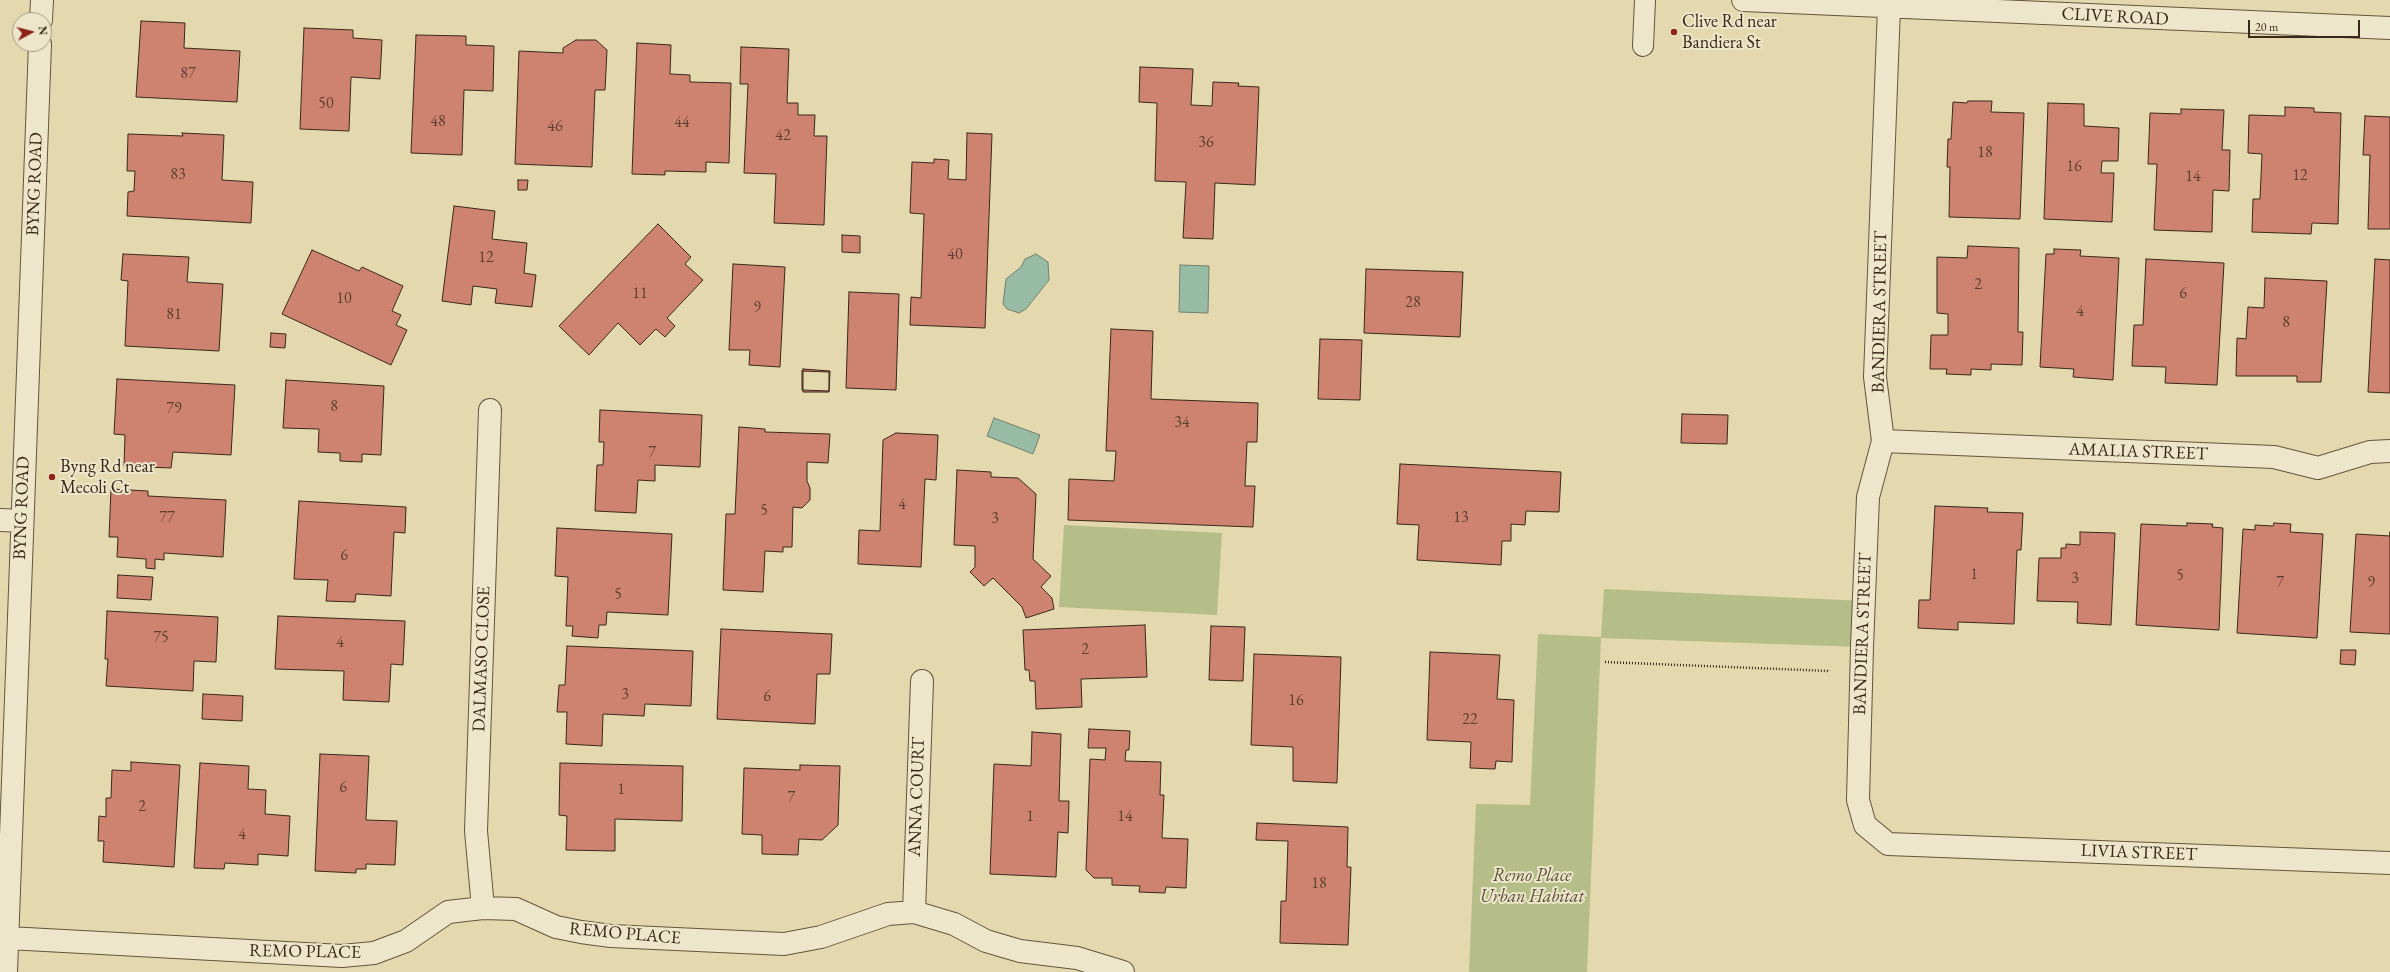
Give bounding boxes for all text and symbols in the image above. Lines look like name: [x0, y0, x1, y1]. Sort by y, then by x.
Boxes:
street label: CLIVE ROAD: [2061, 3, 2169, 31]
place label: Clive Rd near Bandiera St: [1682, 11, 1777, 54]
north arrow: [12, 12, 52, 52]
scale bar: [2250, 12, 2362, 38]
text: 20 m: [2255, 19, 2278, 35]
text: N: [35, 25, 50, 36]
marker: Clive Rd near Bandiera St: [1669, 27, 1679, 37]
house number: 87: [180, 64, 196, 84]
house number: 50: [318, 94, 334, 114]
house number: 48: [430, 112, 446, 132]
house number: 44: [674, 113, 690, 133]
house number: 46: [547, 117, 563, 137]
house number: 42: [775, 126, 791, 146]
street label: BYNG ROAD: [22, 132, 48, 236]
house number: 36: [1198, 133, 1214, 153]
house number: 18: [1977, 143, 1993, 163]
house number: 16: [2066, 157, 2082, 177]
house number: 83: [170, 165, 186, 185]
house number: 12: [2292, 166, 2308, 186]
house number: 14: [2185, 167, 2201, 187]
street label: BANDIERA STREET: [1868, 231, 1892, 393]
house number: 40: [947, 245, 963, 265]
house number: 12: [478, 248, 494, 268]
house number: 2: [1974, 275, 1982, 295]
house number: 11: [632, 284, 648, 304]
house number: 6: [2179, 284, 2187, 304]
house number: 10: [336, 289, 352, 309]
house number: 28: [1405, 293, 1421, 313]
house number: 9: [753, 298, 761, 318]
house number: 4: [2076, 302, 2084, 322]
house number: 81: [166, 305, 182, 325]
house number: 8: [2282, 313, 2290, 333]
house number: 8: [330, 397, 338, 417]
house number: 79: [166, 399, 182, 419]
house number: 34: [1174, 413, 1190, 433]
street label: AMALIA STREET: [2068, 439, 2208, 465]
house number: 7: [648, 443, 656, 463]
street label: BYNG ROAD: [9, 456, 35, 560]
place label: Byng Rd near Mecoli Ct: [60, 456, 155, 498]
marker: Byng Rd near Mecoli Ct: [47, 472, 57, 482]
house number: 4: [898, 495, 906, 515]
house number: 5: [760, 501, 768, 521]
house number: 77: [159, 508, 175, 528]
house number: 13: [1453, 508, 1469, 528]
house number: 3: [991, 509, 999, 529]
house number: 6: [340, 546, 348, 566]
street label: BANDIERA STREET: [1849, 552, 1877, 716]
house number: 1: [1970, 565, 1978, 585]
house number: 5: [2176, 566, 2184, 586]
house number: 3: [2071, 569, 2079, 589]
house number: 7: [2276, 573, 2284, 593]
house number: 9: [2367, 573, 2375, 593]
house number: 5: [614, 585, 622, 605]
street label: DALMASO CLOSE: [469, 586, 495, 732]
house number: 75: [153, 628, 169, 648]
house number: 4: [336, 633, 344, 653]
house number: 2: [1081, 640, 1089, 660]
house number: 3: [621, 685, 629, 705]
house number: 6: [763, 687, 771, 707]
house number: 16: [1288, 691, 1304, 711]
house number: 22: [1462, 710, 1478, 730]
street label: ANNA COURT: [904, 737, 930, 857]
house number: 6: [339, 778, 347, 798]
house number: 1: [617, 780, 625, 800]
house number: 7: [787, 788, 795, 808]
house number: 2: [138, 797, 146, 817]
house number: 1: [1026, 807, 1034, 827]
house number: 14: [1117, 807, 1133, 827]
house number: 4: [238, 825, 246, 845]
street label: LIVIA STREET: [2080, 840, 2198, 866]
park label: Remo Place Urban Habitat: [1480, 865, 1584, 908]
house number: 18: [1311, 874, 1327, 894]
street label: REMO PLACE: [568, 918, 682, 950]
street label: REMO PLACE: [249, 940, 361, 964]

